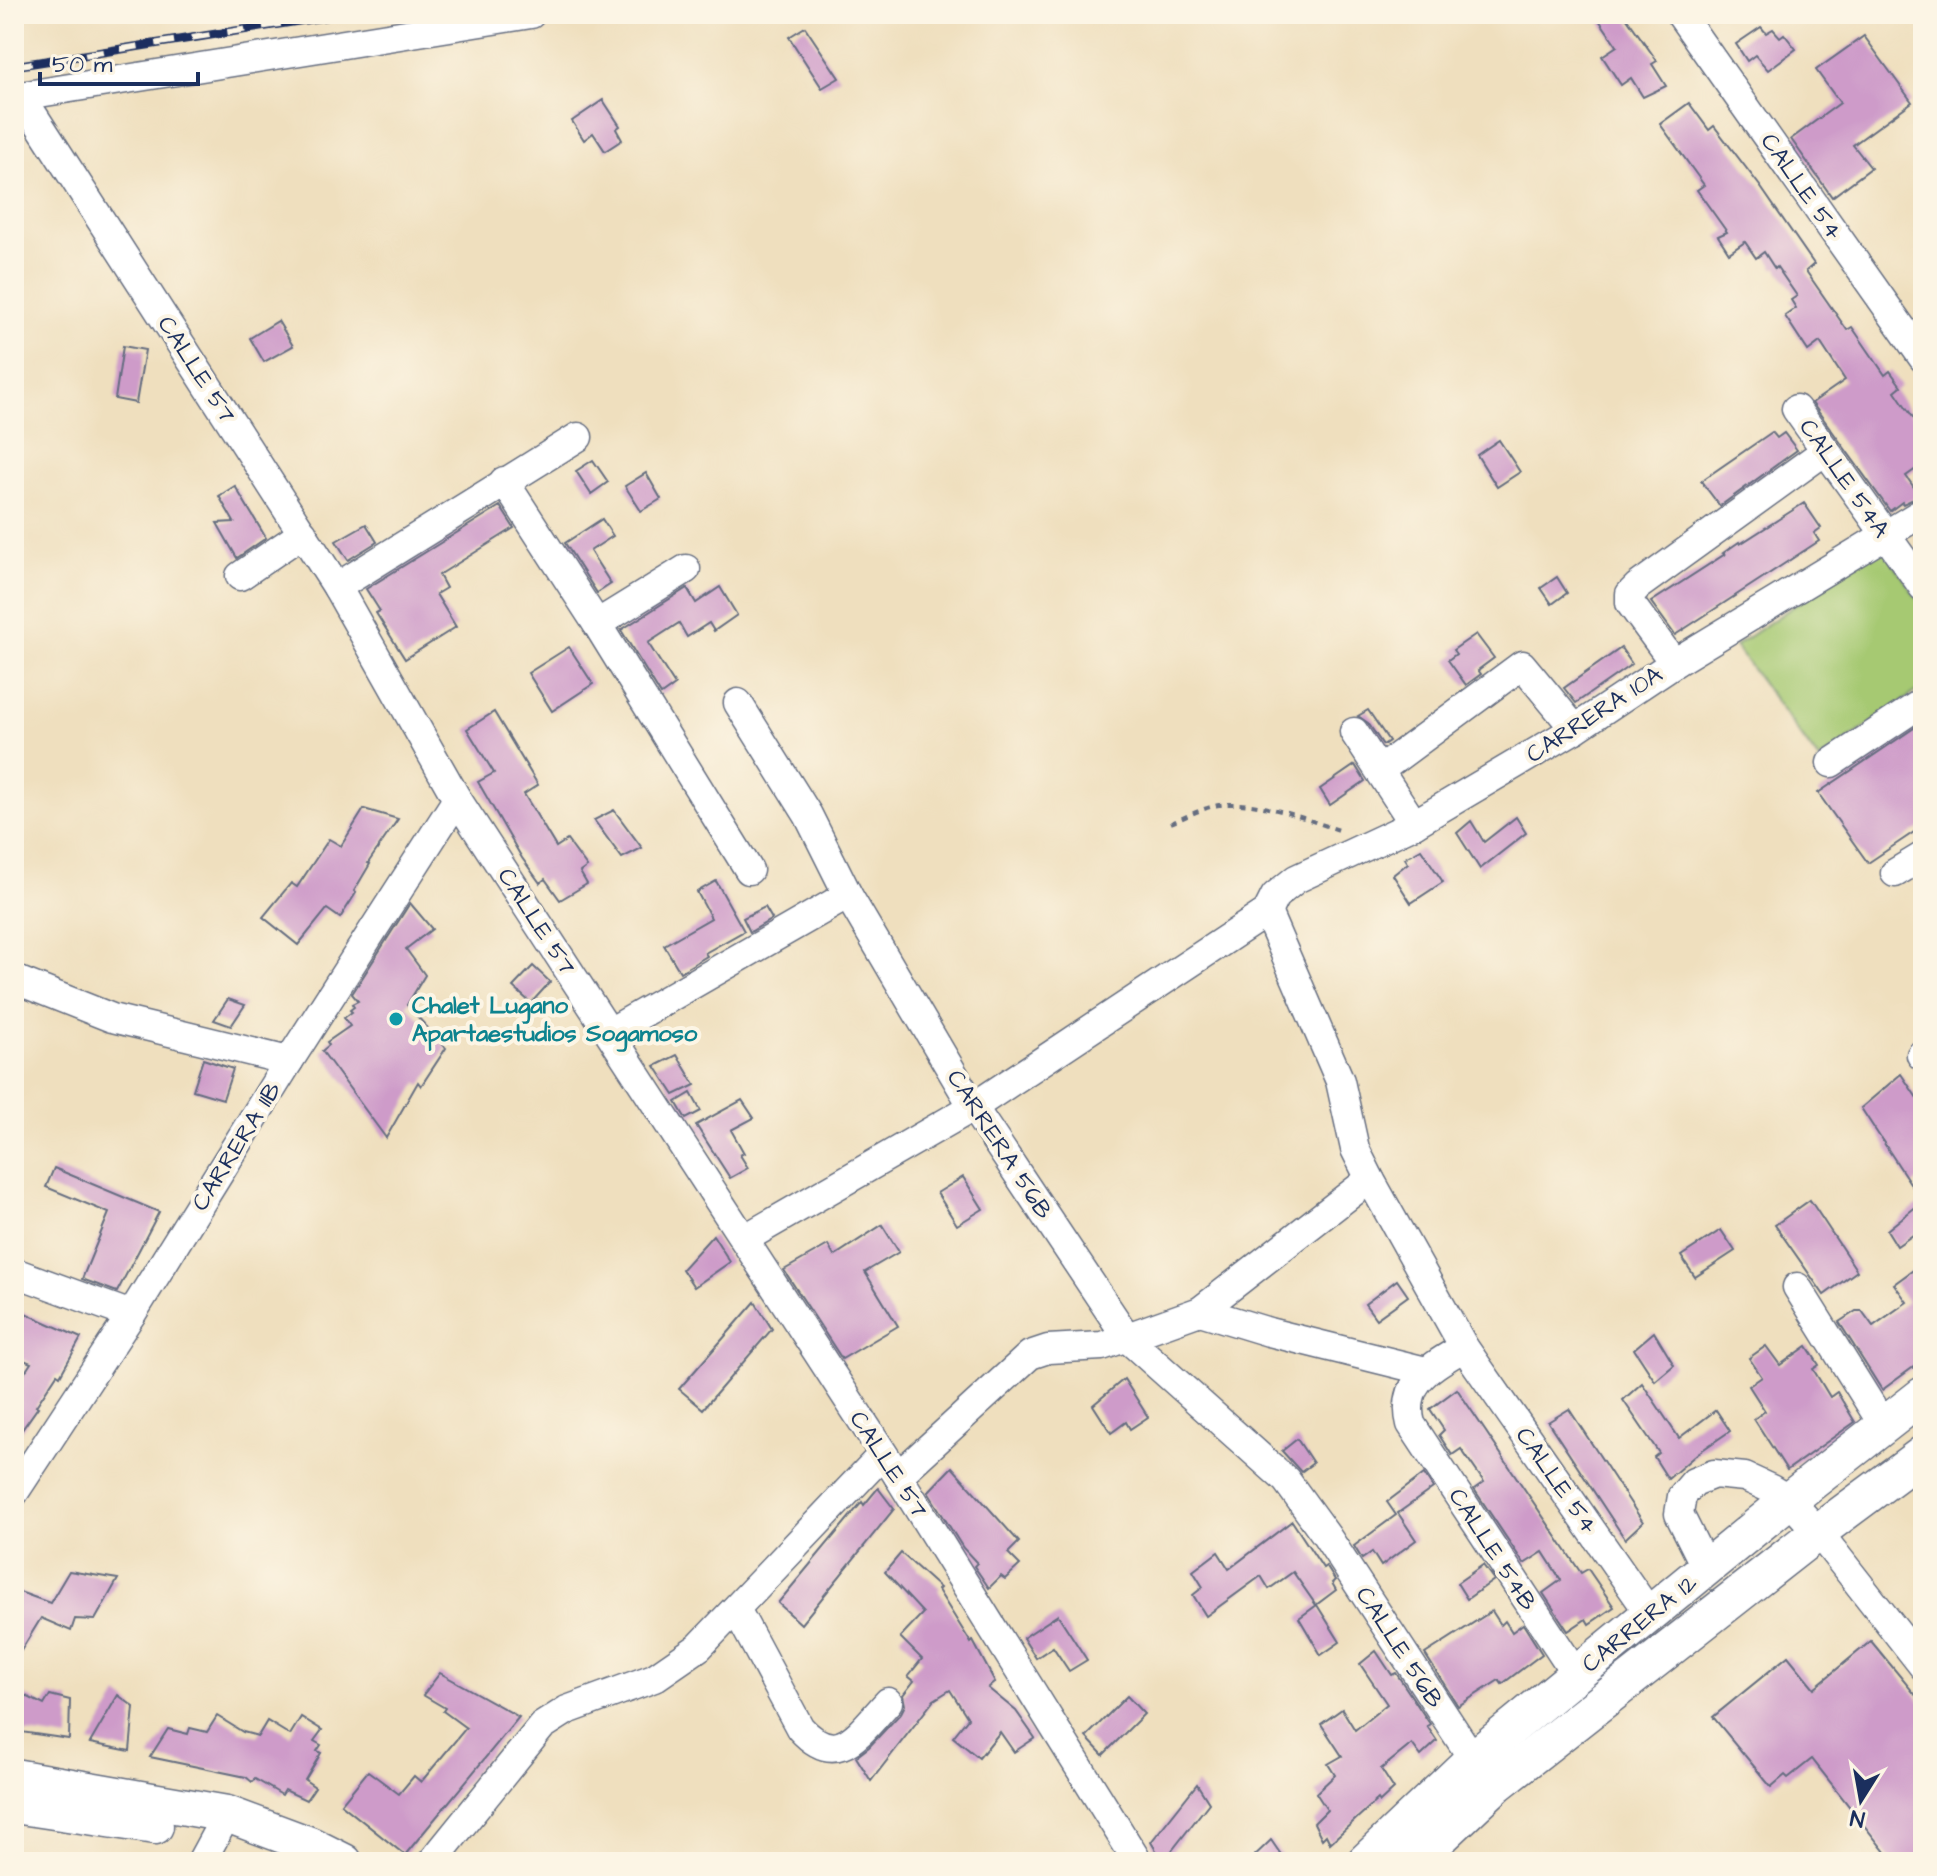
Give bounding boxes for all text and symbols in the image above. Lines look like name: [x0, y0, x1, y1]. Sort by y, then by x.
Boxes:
scale bar: [40, 36, 198, 86]
text: 50 m: [52, 48, 113, 82]
street label: CALLE 54: [1752, 127, 1850, 247]
street label: CALLE 57: [149, 309, 244, 430]
street label: CALLE 54A: [1791, 412, 1898, 545]
street label: CARRERA 10A: [1520, 658, 1669, 772]
street label: CALLE 57: [489, 861, 584, 982]
place label: Chalet Lugano Apartaestudios Sogamoso: [412, 989, 698, 1052]
marker: Chalet Lugano Apartaestudios Sogamoso: [387, 1010, 405, 1028]
street label: CARRERA 56B: [938, 1063, 1060, 1226]
street label: CARRERA 11B: [184, 1076, 290, 1217]
street label: CALLE 57: [841, 1404, 936, 1525]
street label: CALLE 54: [1507, 1421, 1605, 1541]
street label: CALLE 54B: [1440, 1482, 1544, 1617]
street label: CARRERA 12: [1575, 1566, 1705, 1681]
street label: CALLE 56B: [1347, 1580, 1451, 1715]
north arrow: [1821, 1760, 1901, 1840]
text: N: [1848, 1802, 1867, 1835]

